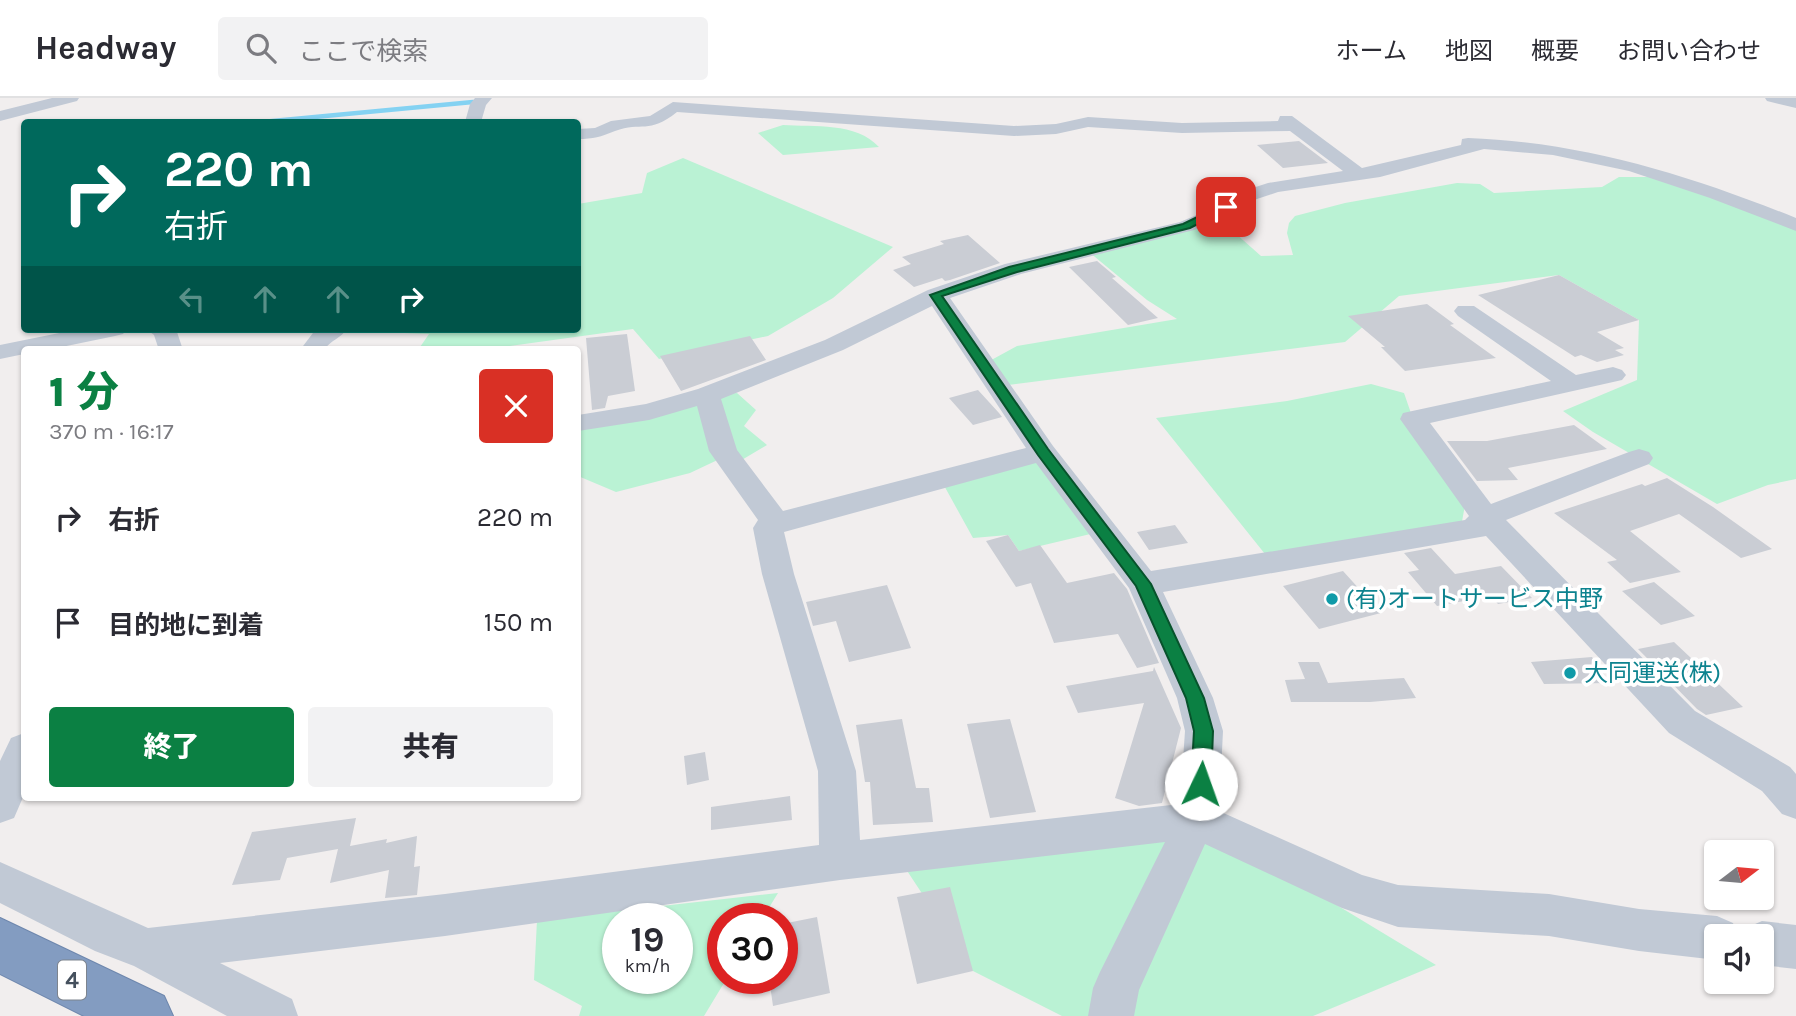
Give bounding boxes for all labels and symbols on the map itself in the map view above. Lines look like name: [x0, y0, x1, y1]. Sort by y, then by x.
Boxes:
pin: [1196, 177, 1256, 237]
place label: (有)オートサービス中野: [1346, 585, 1603, 613]
marker: (有)オートサービス中野: [1324, 591, 1340, 607]
place label: 大同運送(株): [1584, 659, 1721, 687]
marker: 大同運送(株): [1562, 665, 1578, 681]
position arrow: [1164, 747, 1238, 821]
north arrow: [1704, 840, 1774, 910]
speed limit sign: 30: [707, 903, 798, 994]
road number: 4: [58, 960, 86, 1000]

